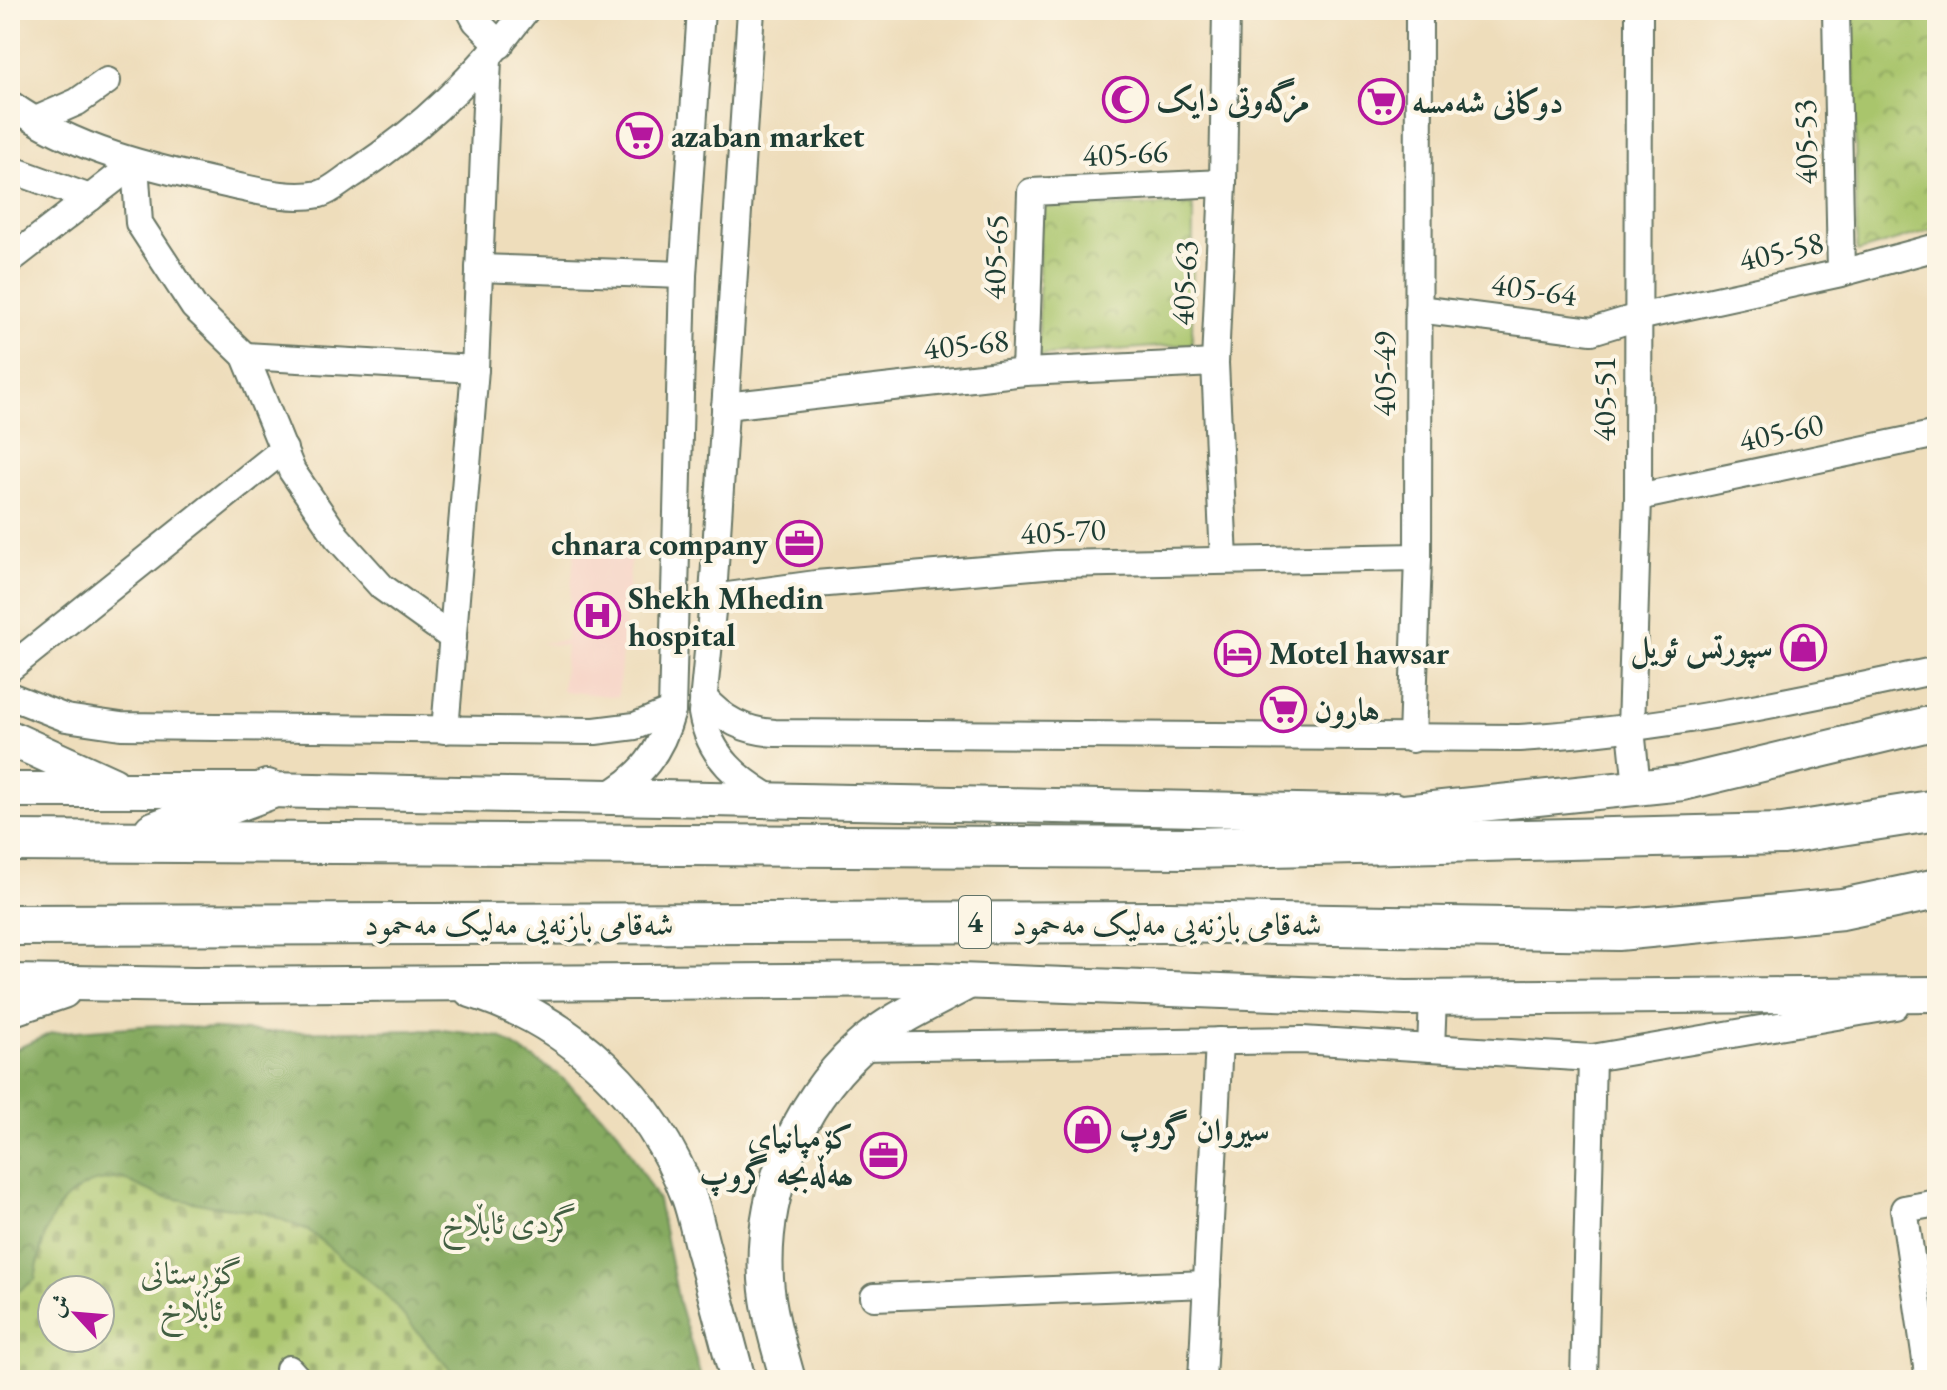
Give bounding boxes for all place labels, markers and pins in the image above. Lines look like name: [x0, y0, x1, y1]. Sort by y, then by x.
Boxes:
mosque icon: مزگەوتی دایک: [1101, 76, 1149, 124]
place label: مزگەوتی دایک: [1156, 77, 1310, 123]
supermarket icon: دوکانی شەمسە: [1357, 78, 1405, 126]
place label: دوکانی شەمسە: [1412, 81, 1563, 123]
supermarket icon: azaban market: [616, 112, 664, 160]
place label: azaban market: [671, 115, 865, 157]
office icon: chnara company: [775, 520, 823, 568]
place label: chnara company: [551, 523, 769, 565]
place label: Shekh Mhedin hospital: [628, 577, 824, 656]
hospital icon: Shekh Mhedin hospital: [573, 592, 621, 640]
shop icon: سپورتس ئويل: [1780, 623, 1828, 671]
place label: سپورتس ئويل: [1630, 626, 1773, 670]
hotel icon: Motel hawsar: [1214, 629, 1262, 677]
place label: Motel hawsar: [1269, 632, 1450, 674]
supermarket icon: هارون: [1259, 686, 1307, 734]
place label: هارون: [1314, 689, 1380, 731]
shop icon: سیروان گروپ: [1064, 1106, 1112, 1154]
place label: سیروان گروپ: [1119, 1109, 1270, 1153]
place label: کۆمپانیای ھەڵەبجە گروپ: [699, 1116, 853, 1197]
office icon: کۆمپانیای ھەڵەبجە گروپ: [860, 1131, 908, 1179]

